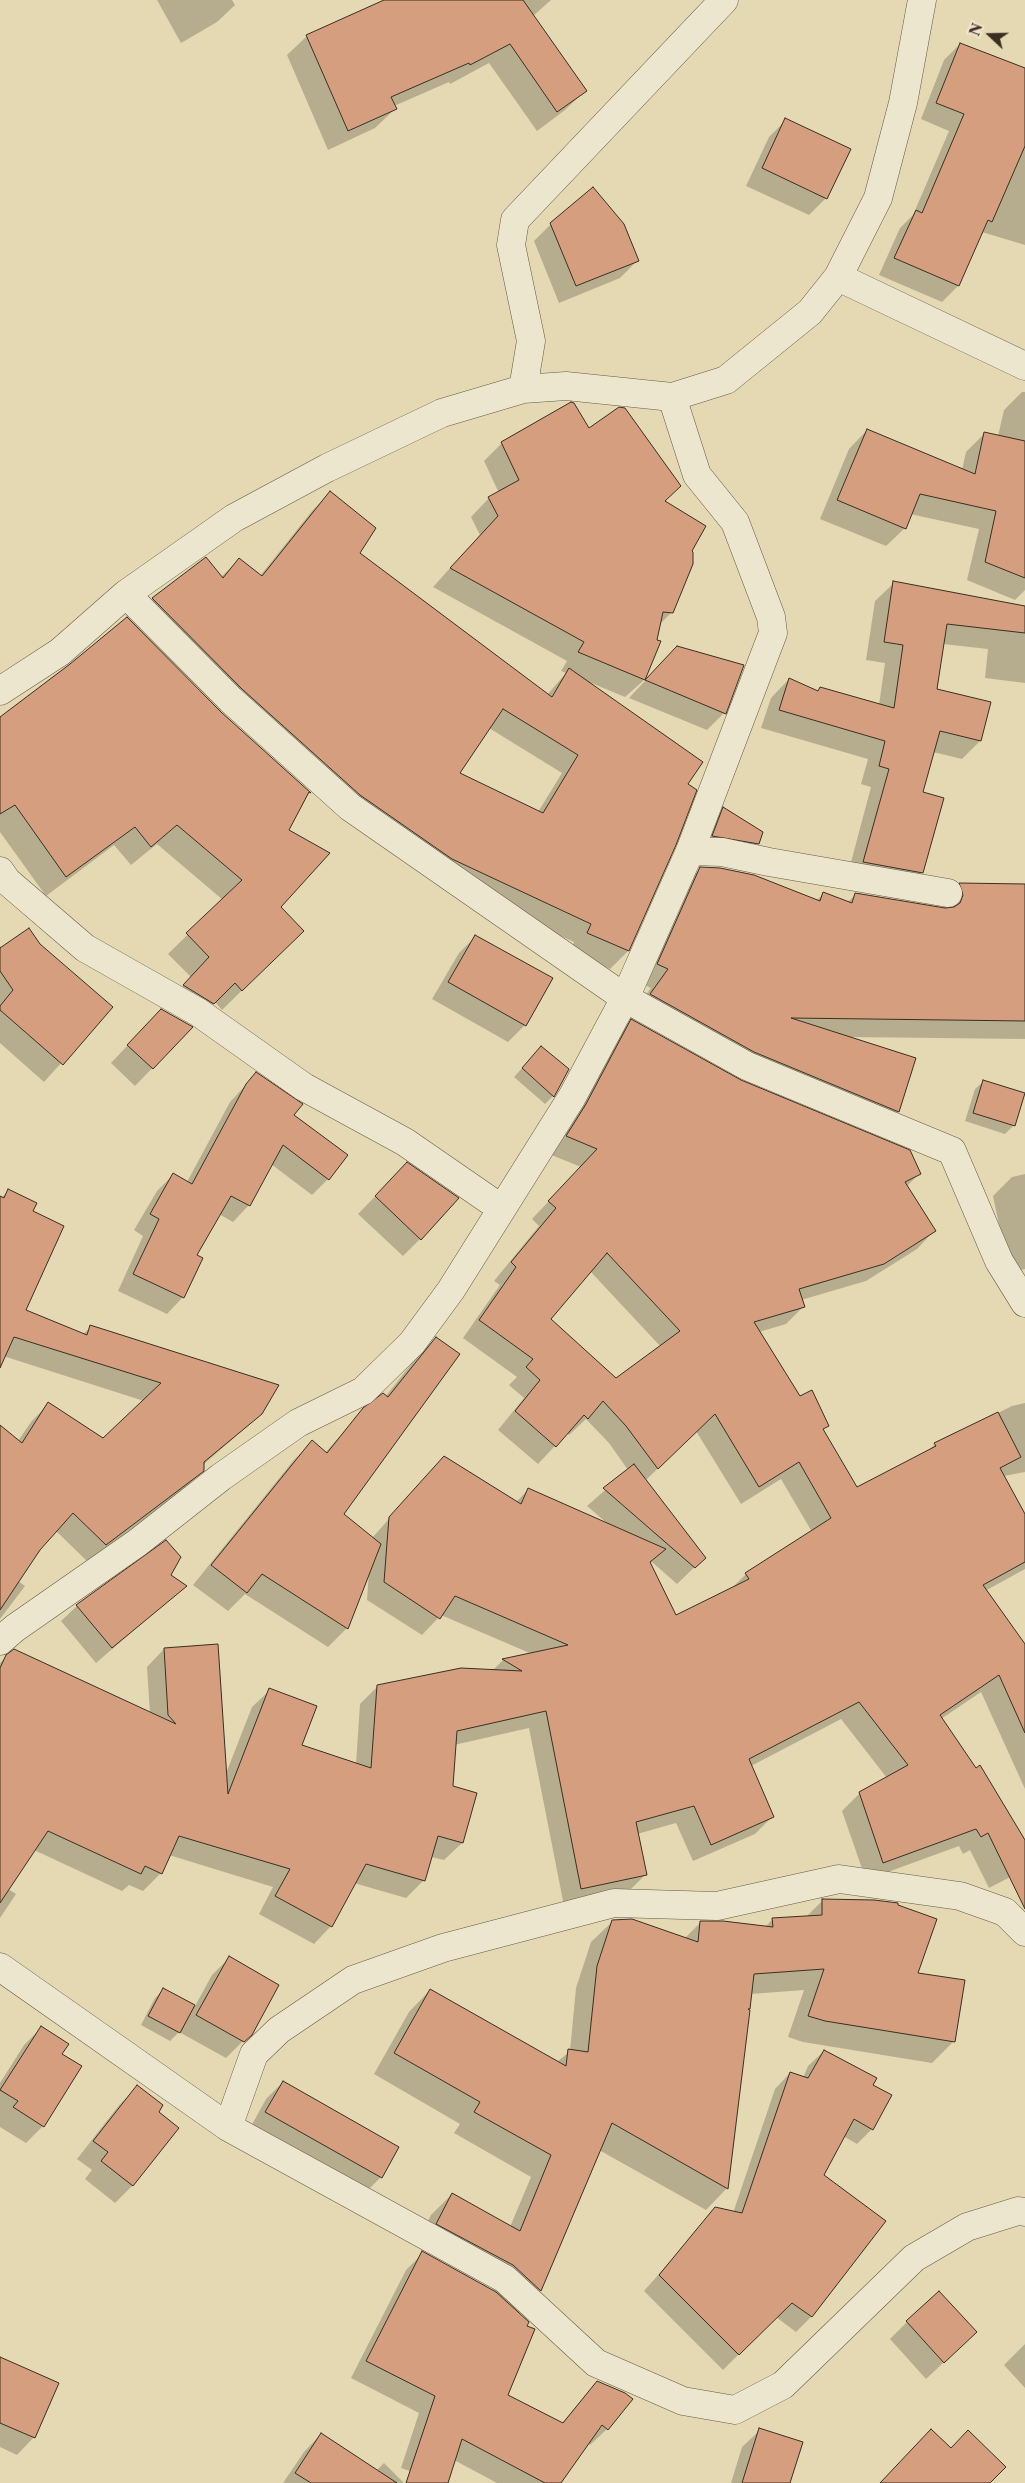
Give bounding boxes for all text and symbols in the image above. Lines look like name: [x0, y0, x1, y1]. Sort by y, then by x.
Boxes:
north arrow: [965, 10, 1015, 60]
text: N: [965, 21, 987, 39]

